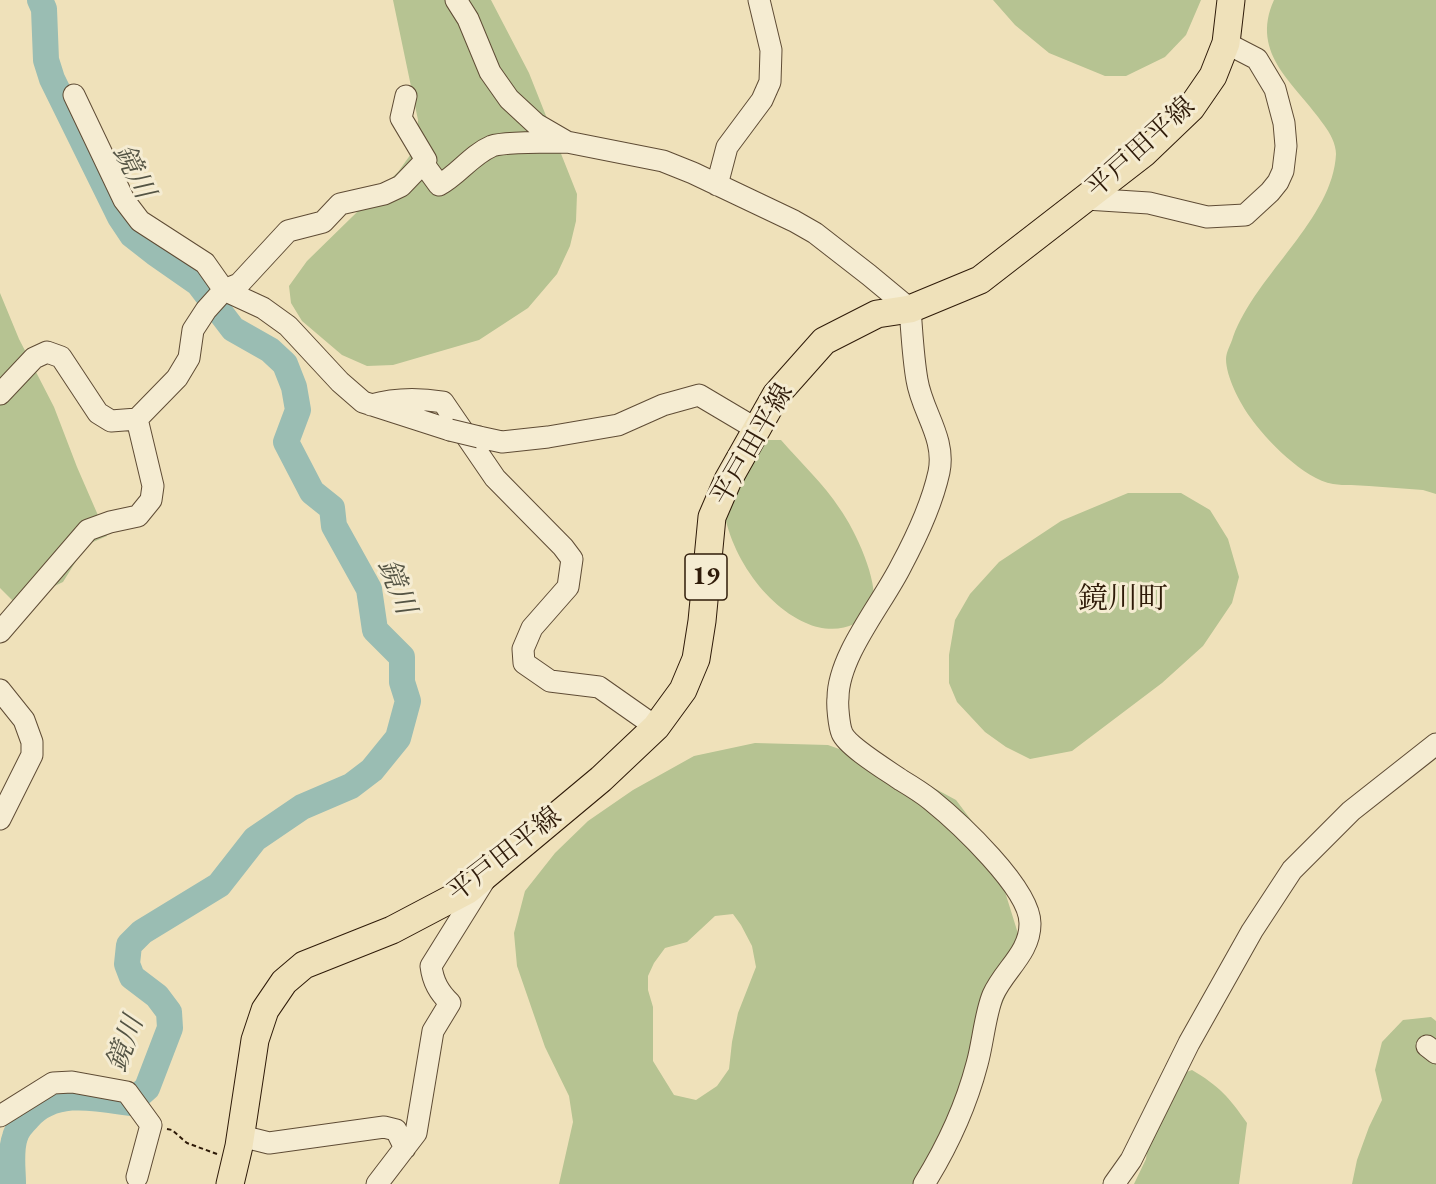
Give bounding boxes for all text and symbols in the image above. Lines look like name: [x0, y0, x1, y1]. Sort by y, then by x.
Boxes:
street label: 平戸田平線: [1080, 91, 1202, 205]
water label: 鏡川: [105, 139, 161, 205]
street label: 平戸田平線: [705, 378, 801, 512]
road number: 19: [685, 554, 727, 600]
water label: 鏡川: [370, 555, 422, 619]
district label: 鏡川町: [1078, 582, 1168, 618]
street label: 平戸田平線: [442, 801, 568, 909]
water label: 鏡川: [101, 1012, 151, 1076]

